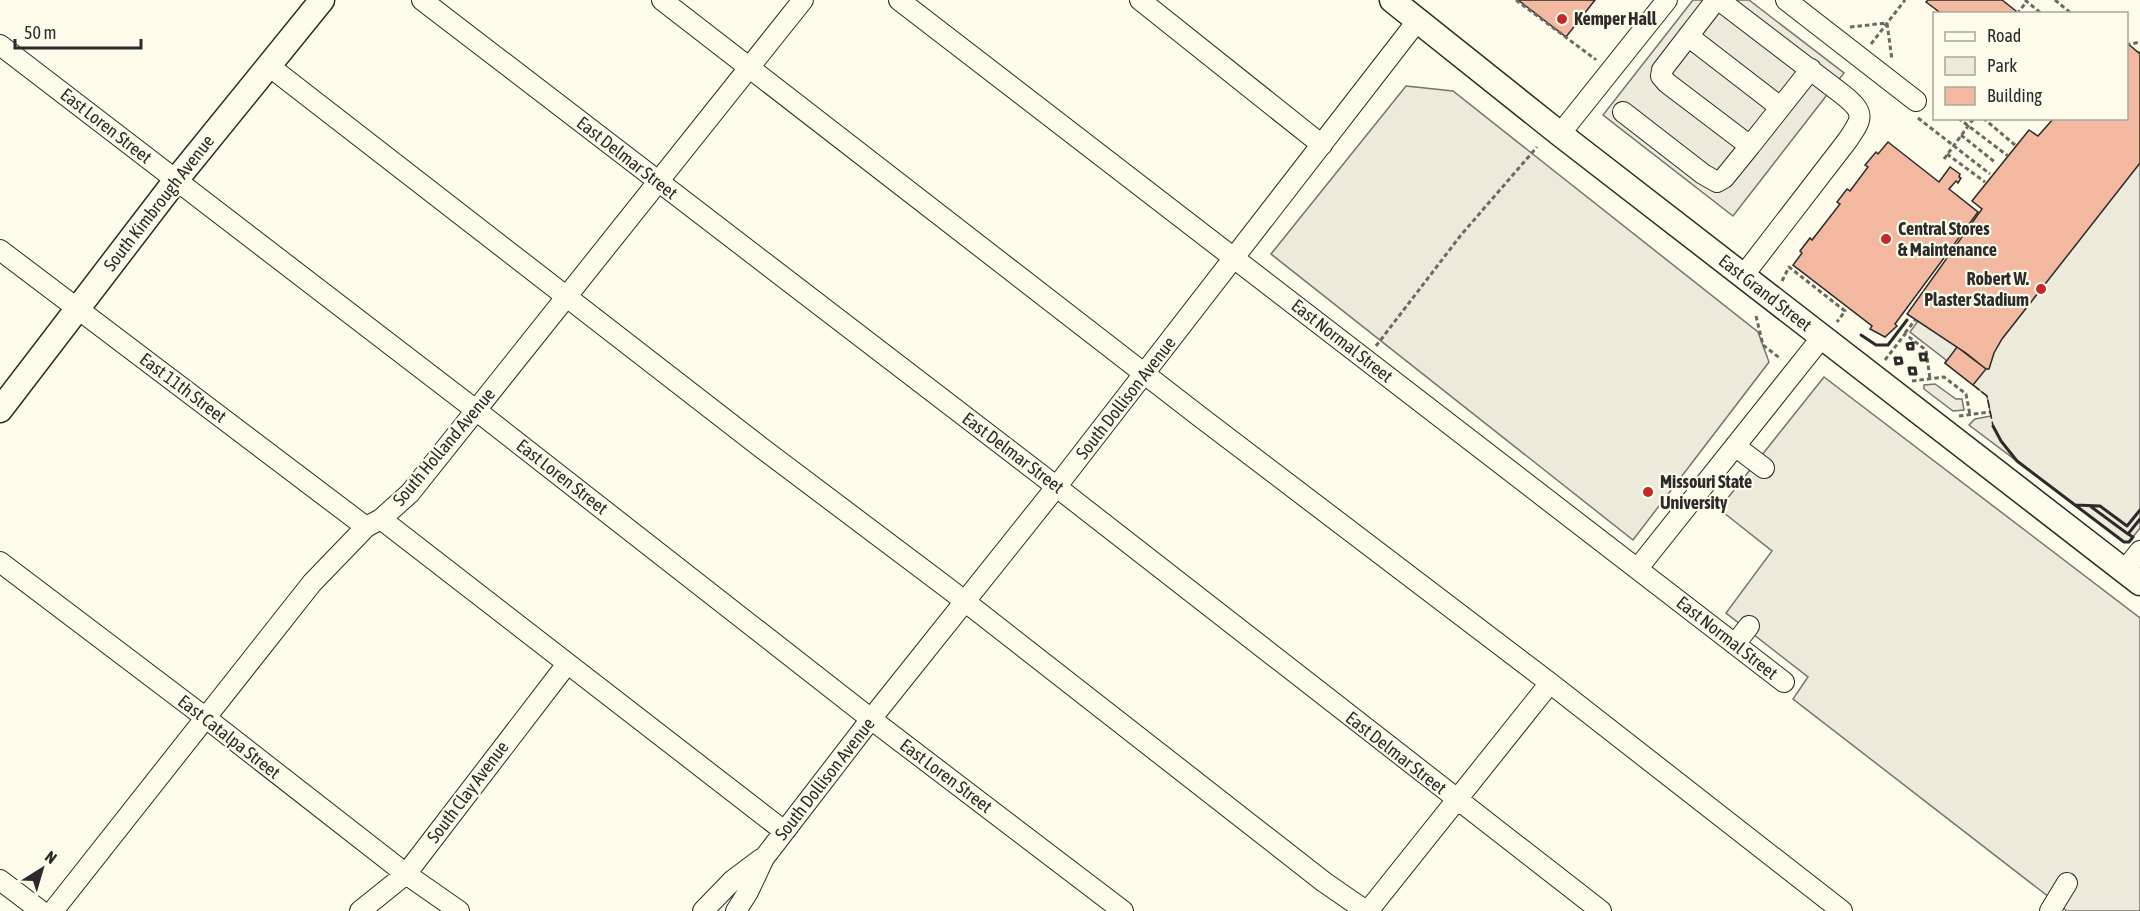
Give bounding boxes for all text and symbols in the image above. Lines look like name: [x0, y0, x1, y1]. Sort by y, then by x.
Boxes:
place label: Kemper Hall: [1574, 8, 1657, 29]
scale bar: [15, 12, 141, 50]
marker: Kemper Hall: [1555, 12, 1569, 26]
legend: [1933, 12, 2128, 120]
text: 50 m: [24, 22, 56, 43]
text: Road: [1987, 25, 2021, 46]
text: Park: [1987, 55, 2017, 76]
street label: East Loren Street: [57, 84, 156, 168]
text: Building: [1987, 85, 2042, 106]
street label: East Delmar Street: [573, 112, 682, 203]
street label: South Kimbrough Avenue: [99, 131, 218, 275]
place label: Central Stores & Maintenance: [1898, 218, 1997, 260]
marker: Central Stores & Maintenance: [1879, 232, 1893, 246]
street label: East Grand Street: [1715, 250, 1816, 335]
place label: Robert W. Plaster Stadium: [1924, 268, 2029, 310]
marker: Robert W. Plaster Stadium: [2034, 282, 2048, 296]
street label: East Normal Street: [1288, 295, 1397, 387]
street label: South Dollison Avenue: [1071, 332, 1180, 463]
street label: East 11th Street: [136, 348, 231, 427]
street label: South Holland Avenue: [388, 383, 499, 510]
street label: East Delmar Street: [958, 408, 1068, 498]
street label: East Loren Street: [513, 435, 612, 519]
place label: Missouri State University: [1660, 471, 1752, 513]
marker: Missouri State University: [1641, 485, 1655, 499]
street label: East Normal Street: [1673, 592, 1782, 684]
street label: East Catalpa Street: [174, 690, 285, 783]
street label: East Delmar Street: [1342, 707, 1451, 798]
street label: South Dollison Avenue: [770, 713, 879, 844]
street label: East Loren Street: [896, 734, 996, 817]
street label: South Clay Avenue: [422, 737, 513, 847]
north arrow: [12, 839, 72, 899]
text: N: [42, 847, 60, 867]

